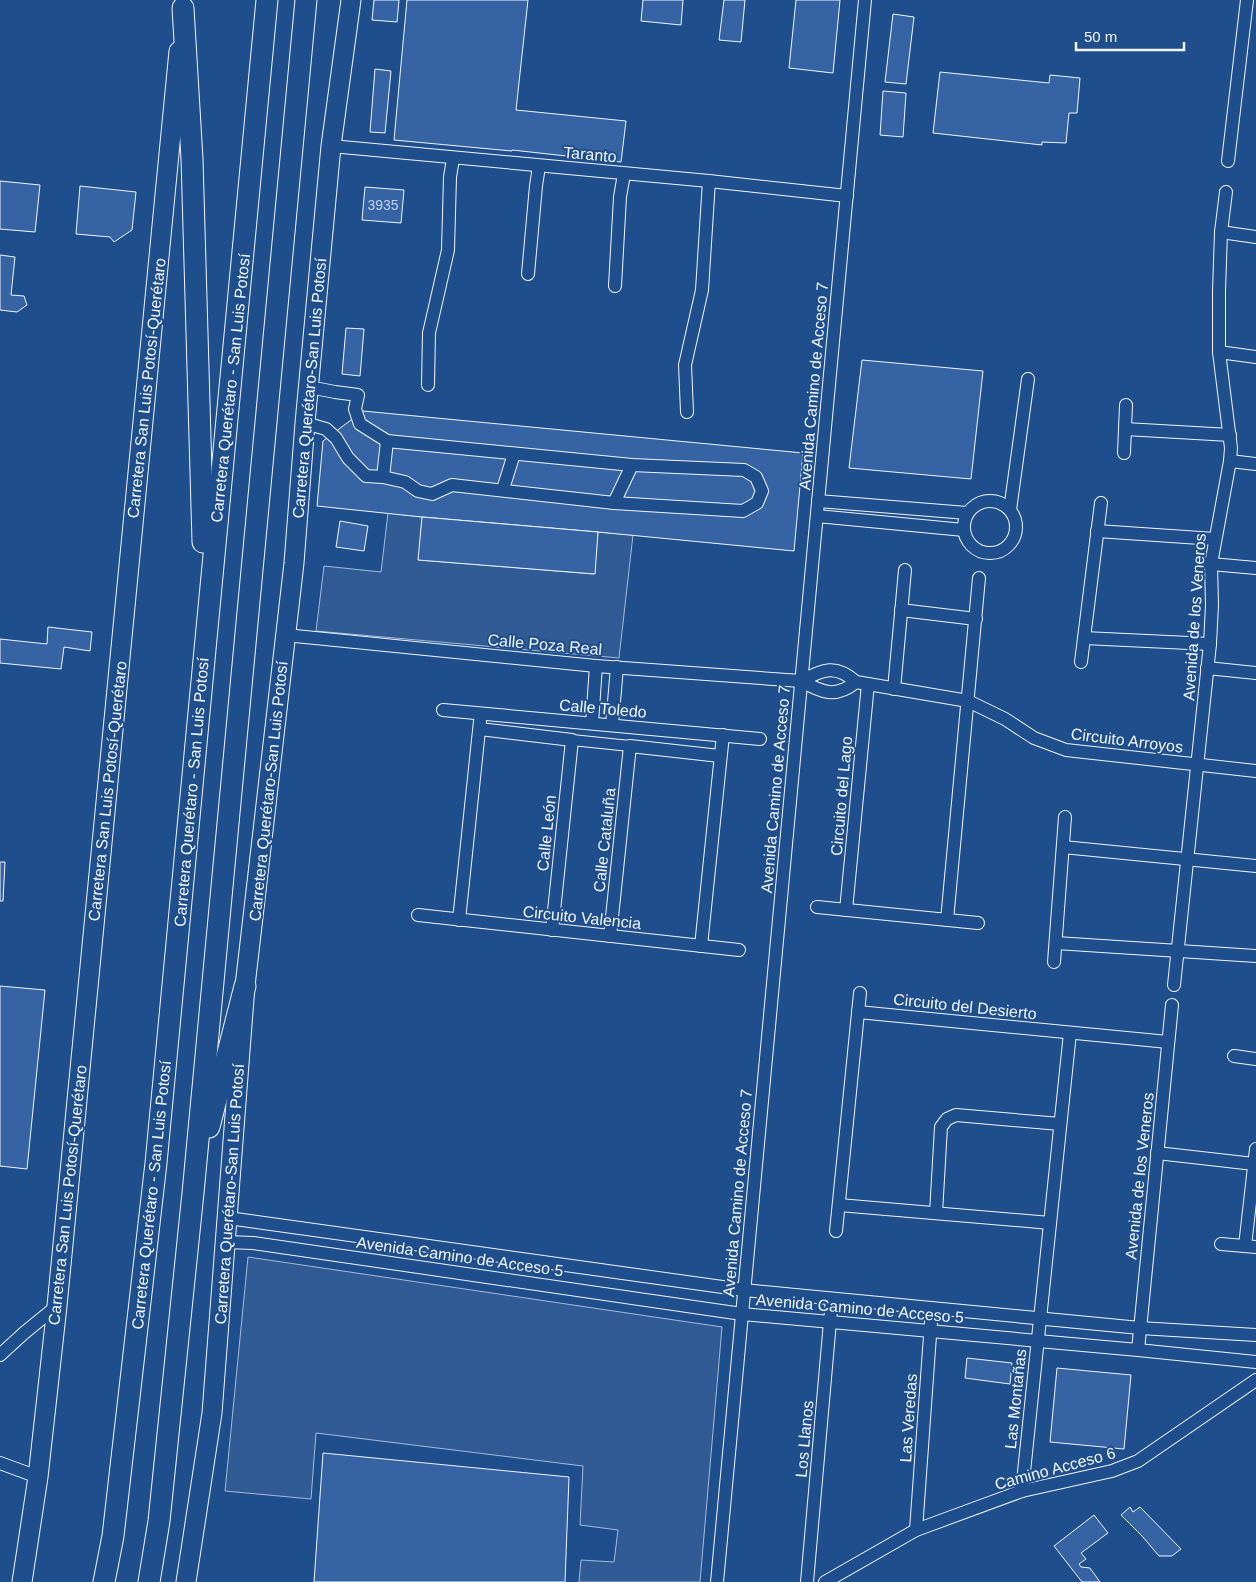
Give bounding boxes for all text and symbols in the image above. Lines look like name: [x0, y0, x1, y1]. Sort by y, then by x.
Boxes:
scale bar: [1076, 20, 1184, 52]
text: 50 m: [1084, 28, 1117, 45]
street label: Taranto: [563, 144, 617, 165]
house number: 3935: [367, 197, 399, 213]
street label: Carretera Querétaro - San Luis Potosí: [208, 252, 253, 523]
street label: Carretera San Luis Potosí-Querétaro: [124, 257, 169, 519]
street label: Carretera Querétaro-San Luis Potosí: [290, 257, 329, 519]
street label: Avenida Camino de Acceso 7: [796, 281, 831, 491]
street label: Avenida de los Veneros: [1180, 533, 1209, 701]
street label: Calle Poza Real: [487, 631, 603, 658]
street label: Carretera Querétaro - San Luis Potosí: [171, 656, 212, 927]
street label: Carretera San Luis Potosí-Querétaro: [85, 660, 130, 922]
street label: Carretera Querétaro-San Luis Potosí: [246, 660, 291, 922]
street label: Avenida Camino de Acceso 7: [758, 684, 793, 894]
street label: Calle Toledo: [558, 696, 648, 721]
street label: Circuito Arroyos: [1070, 725, 1184, 756]
street label: Circuito del Lago: [828, 735, 855, 857]
street label: Calle Cataluña: [591, 787, 618, 893]
street label: Calle León: [534, 794, 559, 872]
street label: Circuito Valencia: [522, 903, 642, 932]
street label: Circuito del Desierto: [892, 991, 1038, 1022]
street label: Carretera Querétaro - San Luis Potosí: [129, 1059, 174, 1330]
street label: Carretera Querétaro-San Luis Potosí: [212, 1062, 247, 1325]
street label: Carretera San Luis Potosí-Querétaro: [45, 1064, 90, 1326]
street label: Avenida Camino de Acceso 7: [720, 1088, 755, 1298]
street label: Avenida de los Veneros: [1122, 1092, 1157, 1260]
street label: Avenida Camino de Acceso 5: [355, 1234, 565, 1279]
street label: Avenida Camino de Acceso 5: [755, 1291, 965, 1326]
street label: Las Montañas: [1002, 1348, 1029, 1450]
street label: Las Veredas: [897, 1373, 920, 1463]
street label: Los Llanos: [793, 1400, 816, 1478]
street label: Camino Acceso 6: [993, 1444, 1118, 1493]

